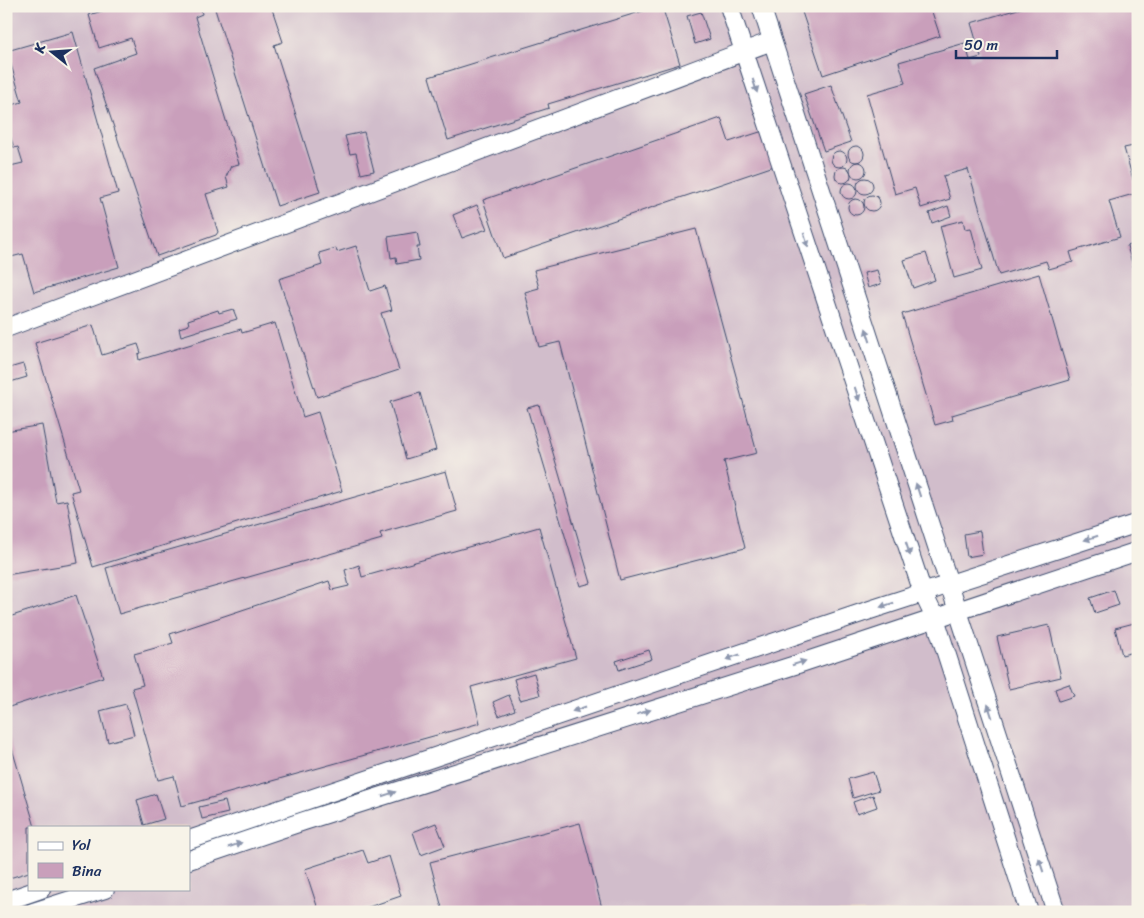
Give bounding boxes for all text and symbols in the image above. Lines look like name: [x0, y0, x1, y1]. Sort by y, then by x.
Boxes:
north arrow: [28, 28, 78, 78]
scale bar: [956, 28, 1058, 60]
text: 50 m: [964, 32, 999, 58]
text: K: [27, 39, 54, 57]
one-way arrow: [752, 78, 759, 93]
one-way arrow: [802, 233, 810, 248]
one-way arrow: [864, 328, 871, 343]
one-way arrow: [854, 387, 861, 402]
one-way arrow: [914, 482, 922, 497]
one-way arrow: [1084, 535, 1099, 542]
one-way arrow: [905, 541, 912, 556]
one-way arrow: [879, 601, 894, 609]
one-way arrow: [725, 653, 740, 661]
one-way arrow: [792, 659, 807, 667]
one-way arrow: [986, 703, 994, 718]
one-way arrow: [571, 705, 586, 713]
one-way arrow: [637, 708, 652, 716]
one-way arrow: [382, 789, 397, 797]
legend: [28, 826, 190, 890]
text: Yol: [72, 832, 91, 858]
one-way arrow: [228, 840, 243, 848]
text: Bina: [72, 858, 102, 884]
one-way arrow: [1037, 858, 1044, 873]

